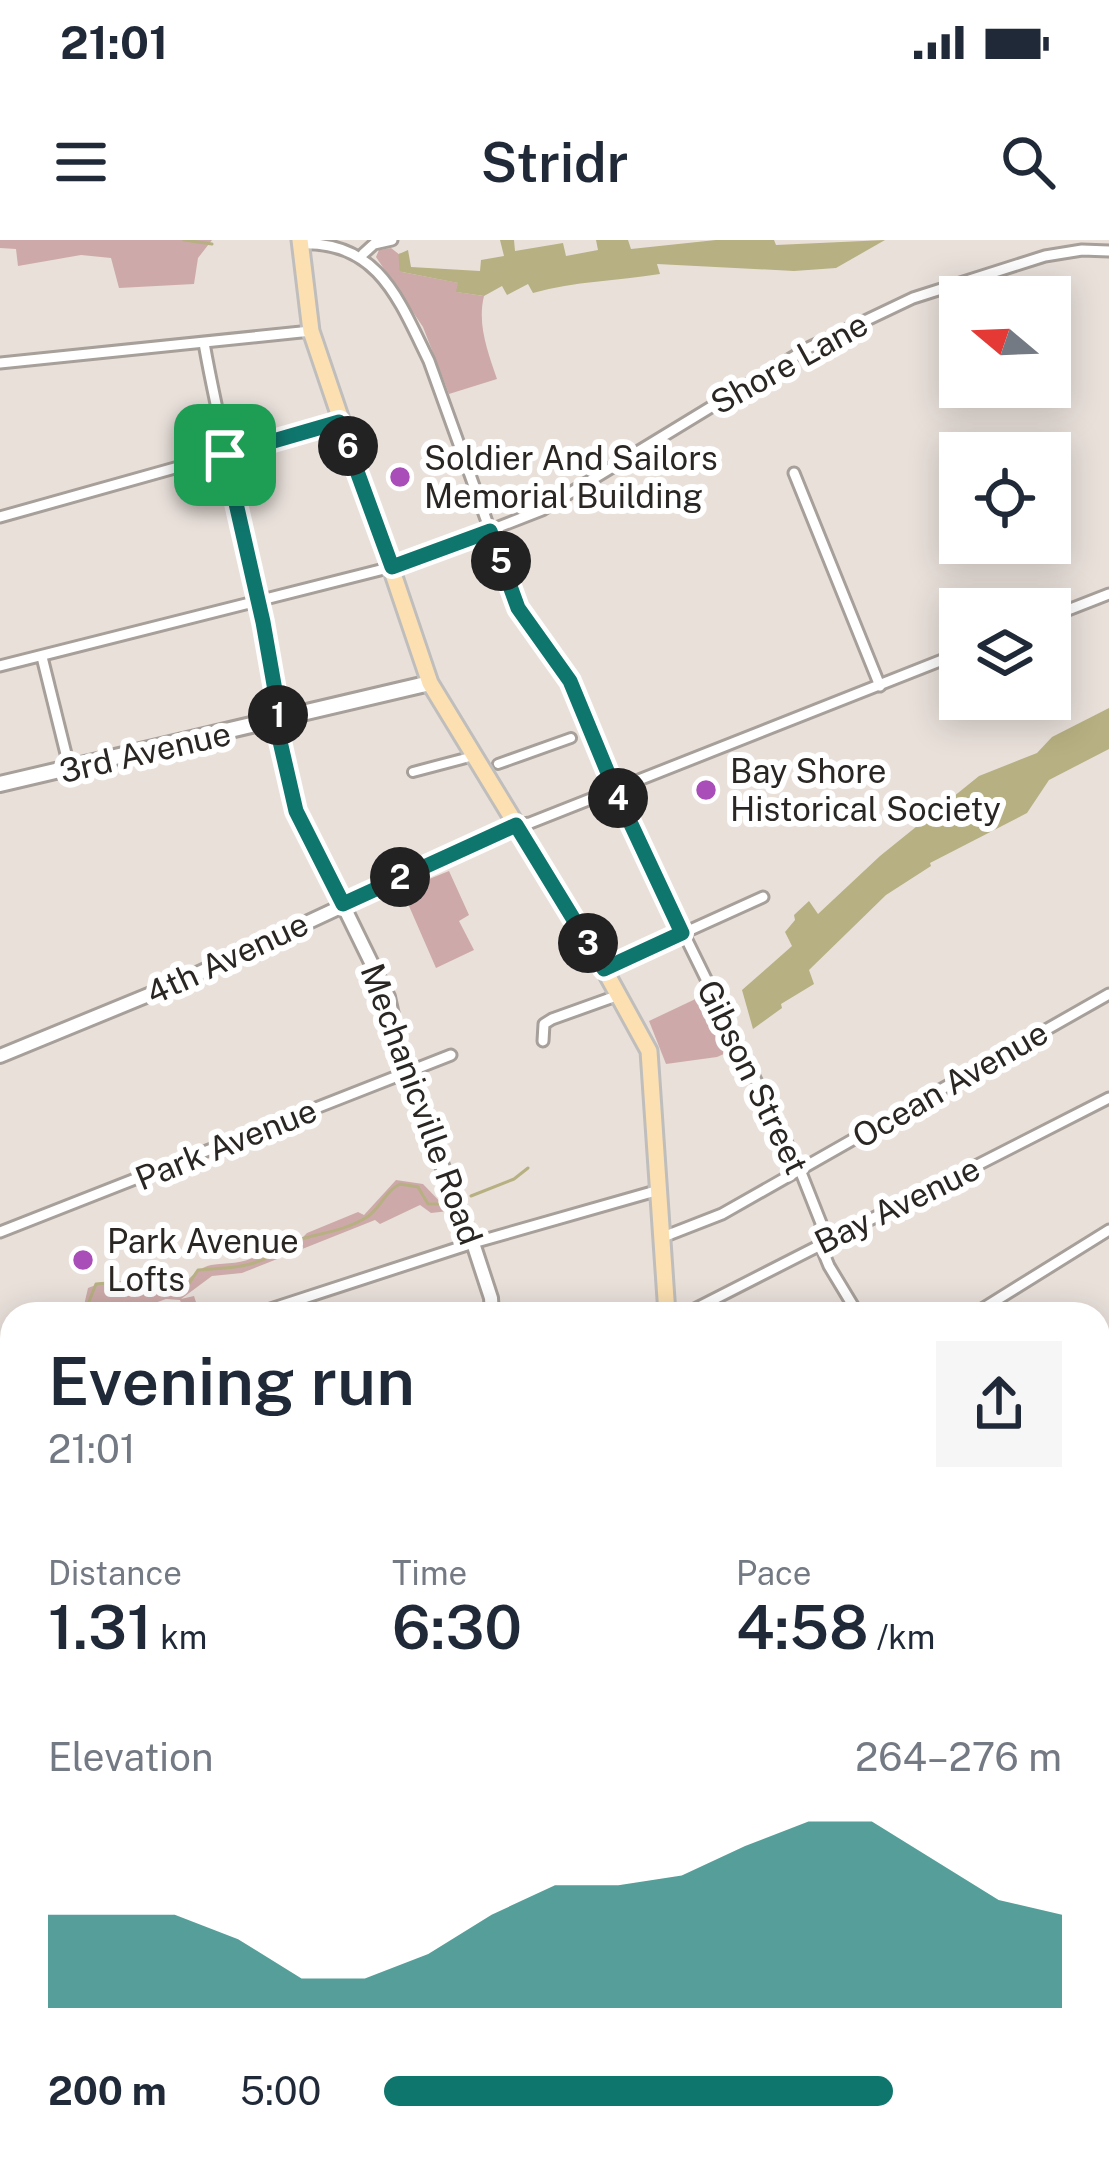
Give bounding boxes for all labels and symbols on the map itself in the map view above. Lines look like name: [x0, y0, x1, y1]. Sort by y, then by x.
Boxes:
north arrow: [939, 276, 1071, 408]
street label: Shore Lane: [704, 304, 874, 422]
pin: [174, 404, 276, 506]
pin: 6: [318, 416, 378, 476]
place label: Soldier And Sailors Memorial Building: [424, 439, 718, 515]
marker: Soldier And Sailors Memorial Building: [387, 464, 413, 490]
pin: 5: [471, 531, 531, 591]
pin: 1: [248, 685, 308, 745]
street label: 3rd Avenue: [56, 714, 234, 790]
place label: Bay Shore Historical Society: [730, 752, 1001, 828]
pin: 4: [588, 768, 648, 828]
marker: Bay Shore Historical Society: [693, 777, 719, 803]
pin: 2: [370, 847, 430, 907]
street label: 4th Avenue: [140, 904, 314, 1012]
pin: 3: [558, 913, 618, 973]
street label: Mechanicville Road: [354, 958, 490, 1250]
street label: Gibson Street: [690, 974, 816, 1180]
street label: Ocean Avenue: [846, 1013, 1054, 1155]
street label: Park Avenue: [130, 1090, 322, 1198]
street label: Bay Avenue: [808, 1149, 986, 1261]
place label: Park Avenue Lofts: [107, 1222, 299, 1298]
marker: Park Avenue Lofts: [70, 1247, 96, 1273]

